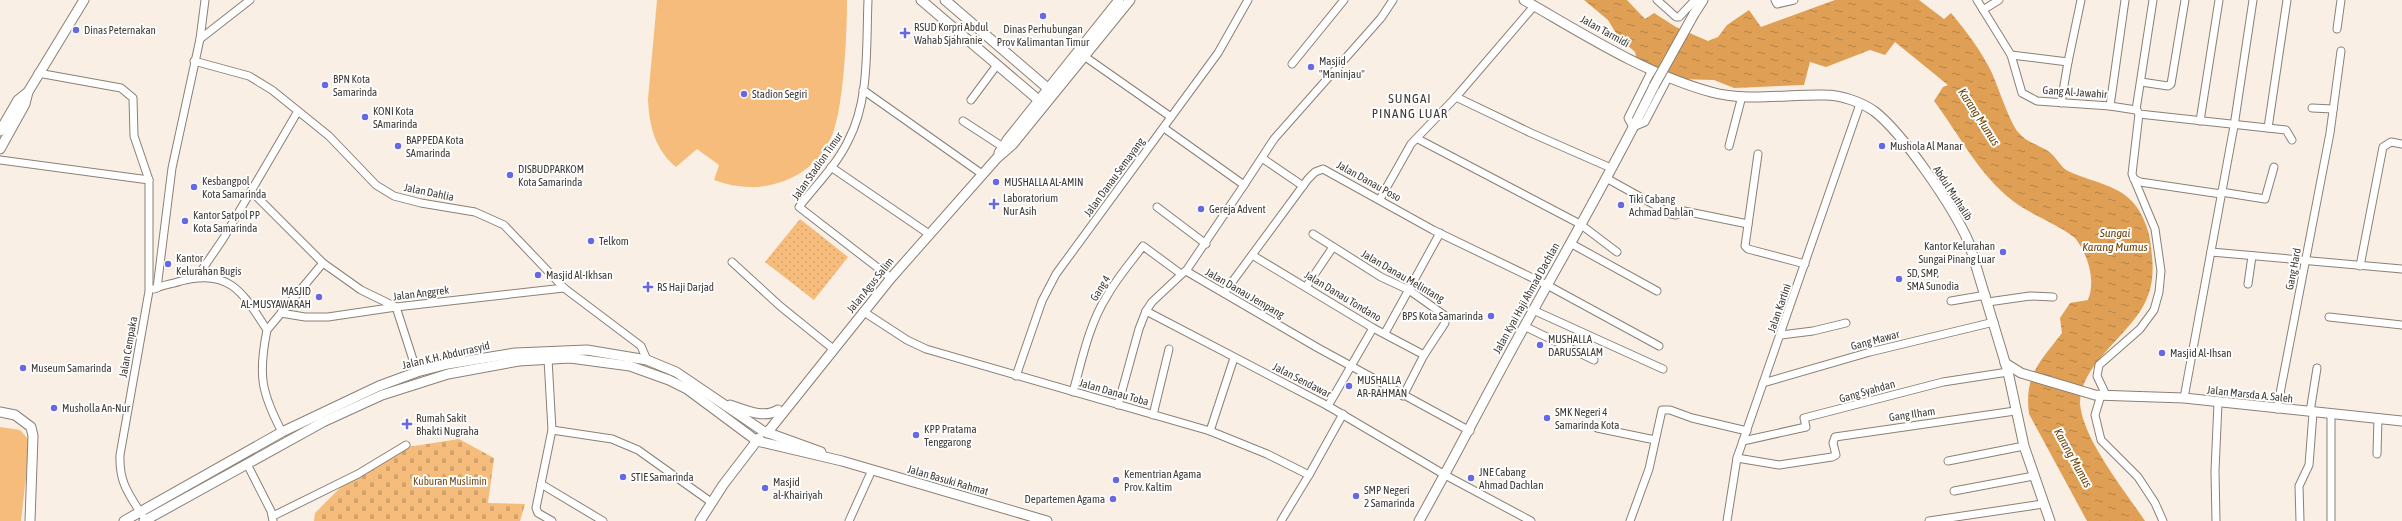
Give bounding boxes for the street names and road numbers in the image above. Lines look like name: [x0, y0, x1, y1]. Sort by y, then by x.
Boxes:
street label: Jalan Tarmidi: [1578, 13, 1632, 49]
street label: Gang Al-Jawahir: [2042, 84, 2109, 100]
street label: Jalan Stadion Timur: [789, 129, 845, 202]
street label: Jalan Danau Semayang: [1081, 135, 1147, 219]
street label: Jalan Danau Poso: [1335, 158, 1403, 204]
street label: Abdul Muthalib: [1931, 164, 1975, 222]
street label: Jalan Dahlia: [403, 181, 455, 203]
street label: Jalan Kyai Haji Ahmad Dachlan: [1491, 241, 1561, 355]
street label: Jalan Danau Melintang: [1359, 247, 1447, 305]
street label: Gang Hard: [2283, 247, 2303, 291]
street label: Jalan Agus Salim: [844, 255, 896, 315]
street label: Jalan Danau Jempang: [1204, 266, 1287, 321]
street label: Jalan Danau Tondano: [1302, 268, 1384, 324]
street label: Gang 4: [1088, 273, 1112, 303]
street label: Jalan Kartini: [1765, 282, 1793, 334]
street label: Jalan Anggrek: [392, 284, 450, 302]
street label: Jalan Cempaka: [117, 316, 139, 378]
street label: Gang Mawar: [1849, 328, 1901, 352]
street label: Jalan K.H. Abdurrasyid: [401, 339, 491, 371]
street label: Jalan Sendawar: [1271, 360, 1334, 400]
street label: Jalan Danau Toba: [1078, 376, 1150, 408]
street label: Gang Syahdan: [1838, 377, 1896, 405]
street label: Jalan Marsda A. Saleh: [2206, 384, 2294, 404]
street label: Gang Ilham: [1888, 405, 1936, 423]
street label: Jalan Basuki Rahmat: [906, 463, 990, 497]

